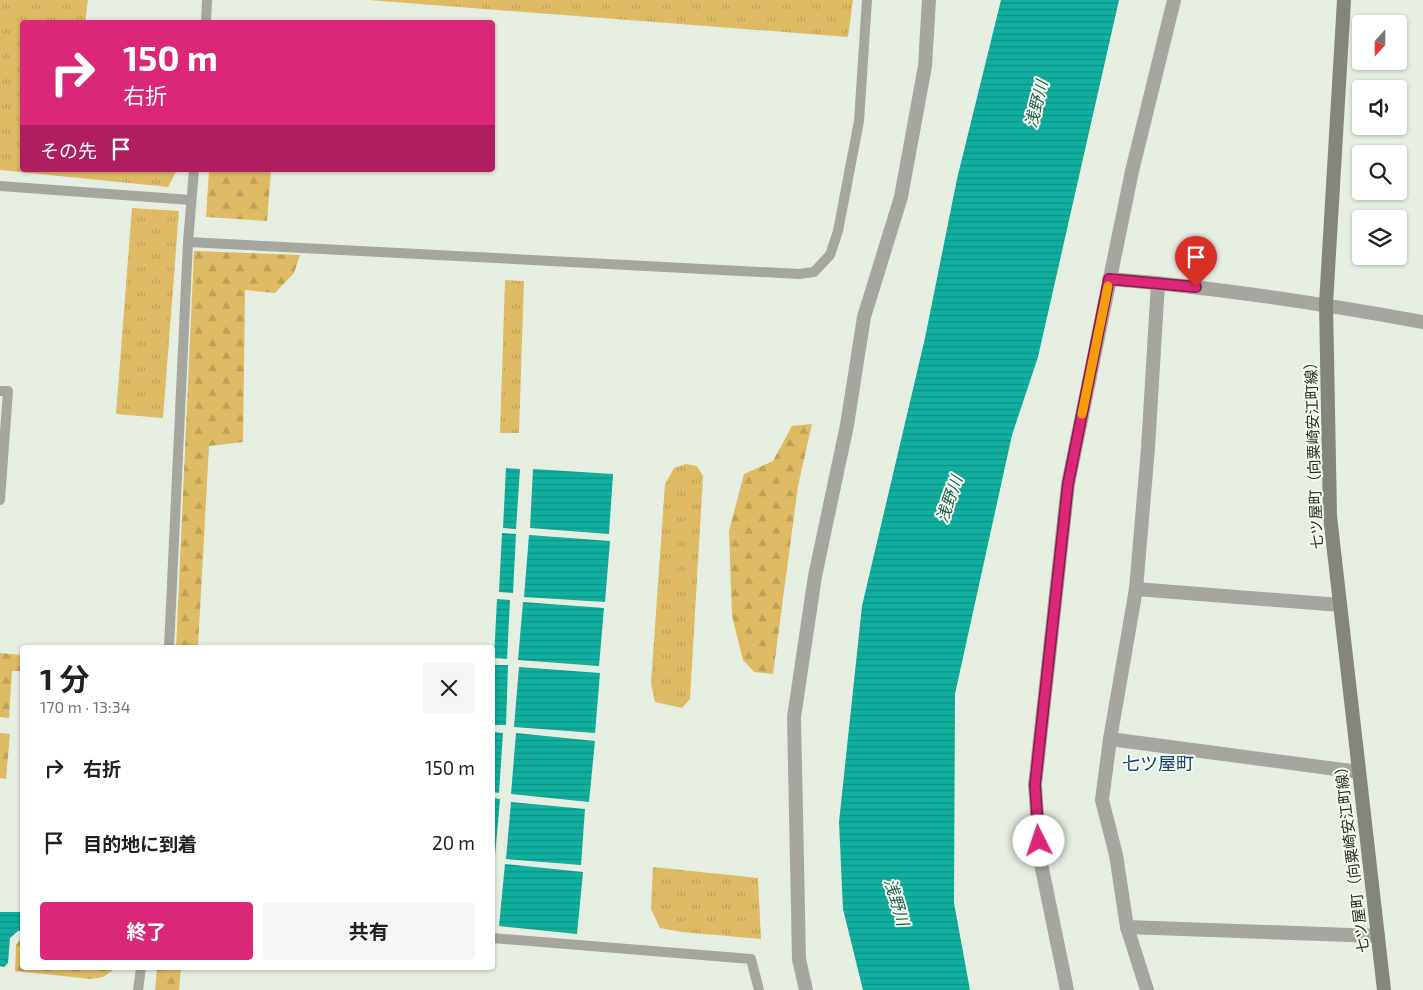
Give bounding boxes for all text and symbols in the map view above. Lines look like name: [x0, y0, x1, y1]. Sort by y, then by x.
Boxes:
north arrow: [1352, 15, 1408, 70]
map controls: [1352, 15, 1407, 265]
text: 150 m: [123, 36, 218, 78]
icon: right: [40, 40, 105, 105]
water label: 浅野川: [1020, 76, 1051, 129]
button: sound: [1352, 80, 1407, 135]
text: 右折: [123, 82, 167, 108]
icon: arrive: [107, 135, 135, 163]
text: その先: [40, 139, 97, 162]
button: search: [1352, 145, 1407, 200]
button: layers: [1352, 210, 1407, 265]
pin: [1175, 236, 1217, 287]
icon: arrive: [1182, 243, 1210, 271]
street label: 七ツ屋町（向粟崎安江町線）: [1301, 354, 1325, 550]
water label: 浅野川: [932, 471, 966, 525]
text: 1 分: [40, 660, 89, 696]
button: close: [423, 662, 475, 714]
text: 170 m · 13:34: [40, 697, 130, 716]
district label: 七ツ屋町: [1122, 752, 1194, 774]
icon: right: [40, 754, 68, 782]
text: 150 m: [425, 756, 475, 779]
text: 右折: [83, 757, 121, 780]
street label: 七ツ屋町（向粟崎安江町線）: [1330, 758, 1372, 954]
position arrow: [1012, 814, 1064, 866]
icon: arrive: [40, 829, 68, 857]
text: 20 m: [432, 831, 475, 854]
text: 目的地に到着: [83, 832, 197, 855]
water label: 浅野川: [881, 876, 914, 929]
button: 終了: [40, 902, 253, 960]
button: 共有: [263, 902, 475, 960]

